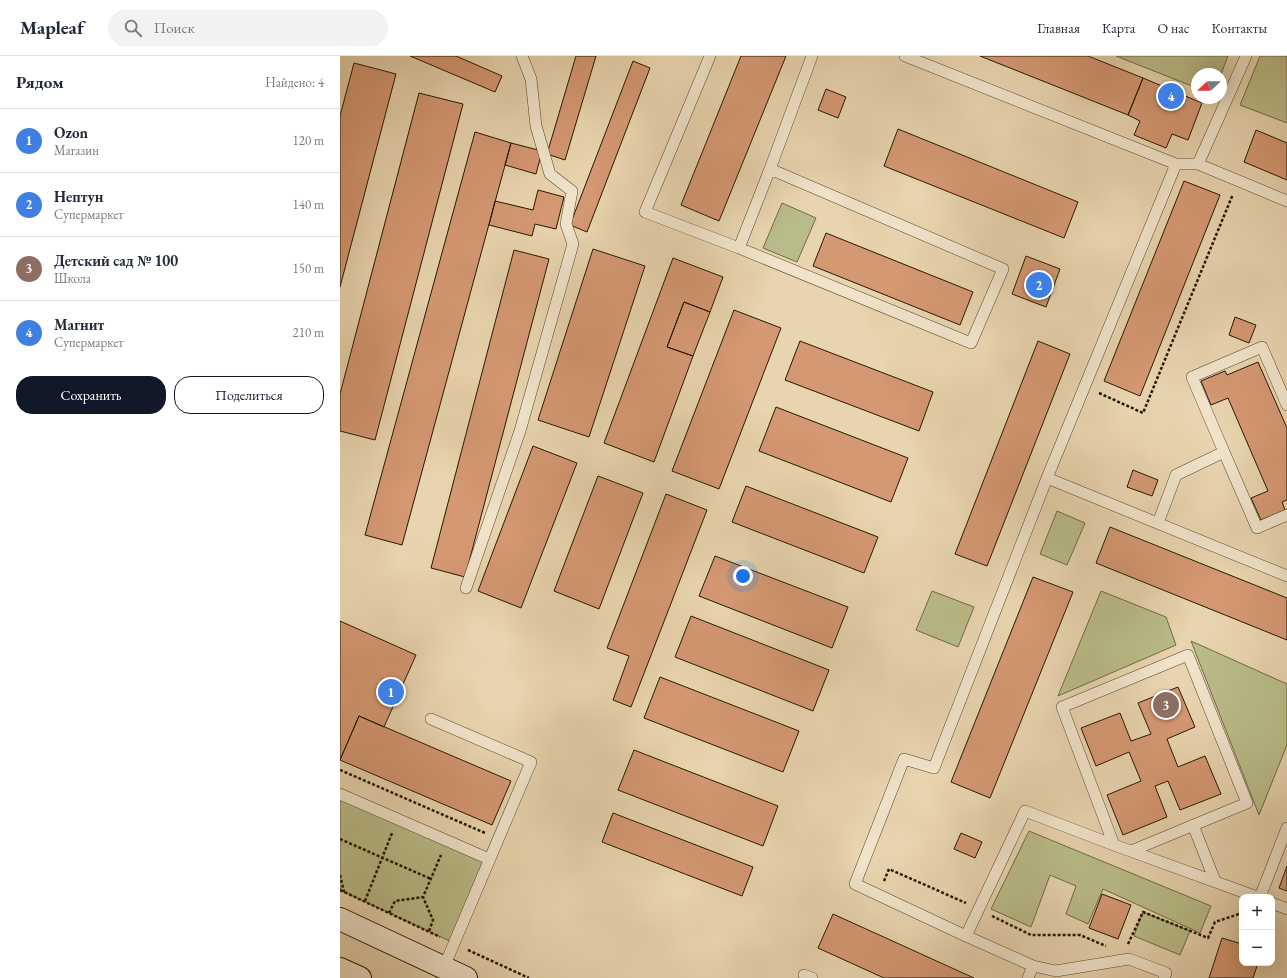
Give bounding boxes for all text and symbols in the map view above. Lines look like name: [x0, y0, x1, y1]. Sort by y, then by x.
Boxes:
search box: [108, 10, 388, 46]
text: Mapleaf: [20, 15, 84, 40]
icon: search: [122, 17, 144, 39]
text: Поиск: [154, 18, 195, 37]
text: Главная: [1037, 19, 1080, 37]
text: Карта: [1102, 19, 1135, 37]
text: О нас: [1157, 19, 1189, 37]
text: Контакты: [1211, 19, 1267, 37]
north arrow: [1191, 68, 1227, 104]
text: Рядом: [16, 71, 64, 93]
text: Найдено: 4: [265, 74, 324, 91]
pin: 4: [1158, 81, 1184, 111]
text: Ozon: [54, 123, 88, 142]
text: 1: [26, 132, 32, 149]
text: 120 m: [293, 132, 324, 149]
text: Магазин: [54, 142, 99, 159]
text: Нептун: [54, 187, 103, 206]
text: 2: [26, 196, 32, 213]
text: 140 m: [293, 196, 324, 213]
text: Супермаркет: [54, 206, 124, 223]
text: Детский сад № 100: [54, 251, 178, 270]
text: 3: [26, 260, 32, 277]
text: 150 m: [293, 260, 324, 277]
text: Школа: [54, 270, 91, 287]
pin: 2: [1026, 270, 1052, 300]
text: Магнит: [54, 315, 104, 334]
text: 4: [26, 324, 32, 341]
text: 210 m: [293, 324, 324, 341]
text: Супермаркет: [54, 334, 124, 351]
button: Сохранить: [16, 376, 166, 414]
button: Поделиться: [174, 376, 324, 414]
your location: [733, 566, 753, 586]
pin: 1: [378, 677, 404, 707]
pin: 3: [1153, 690, 1179, 720]
map controls: [1239, 894, 1275, 966]
button: +: [1239, 894, 1275, 930]
button: −: [1239, 930, 1275, 966]

